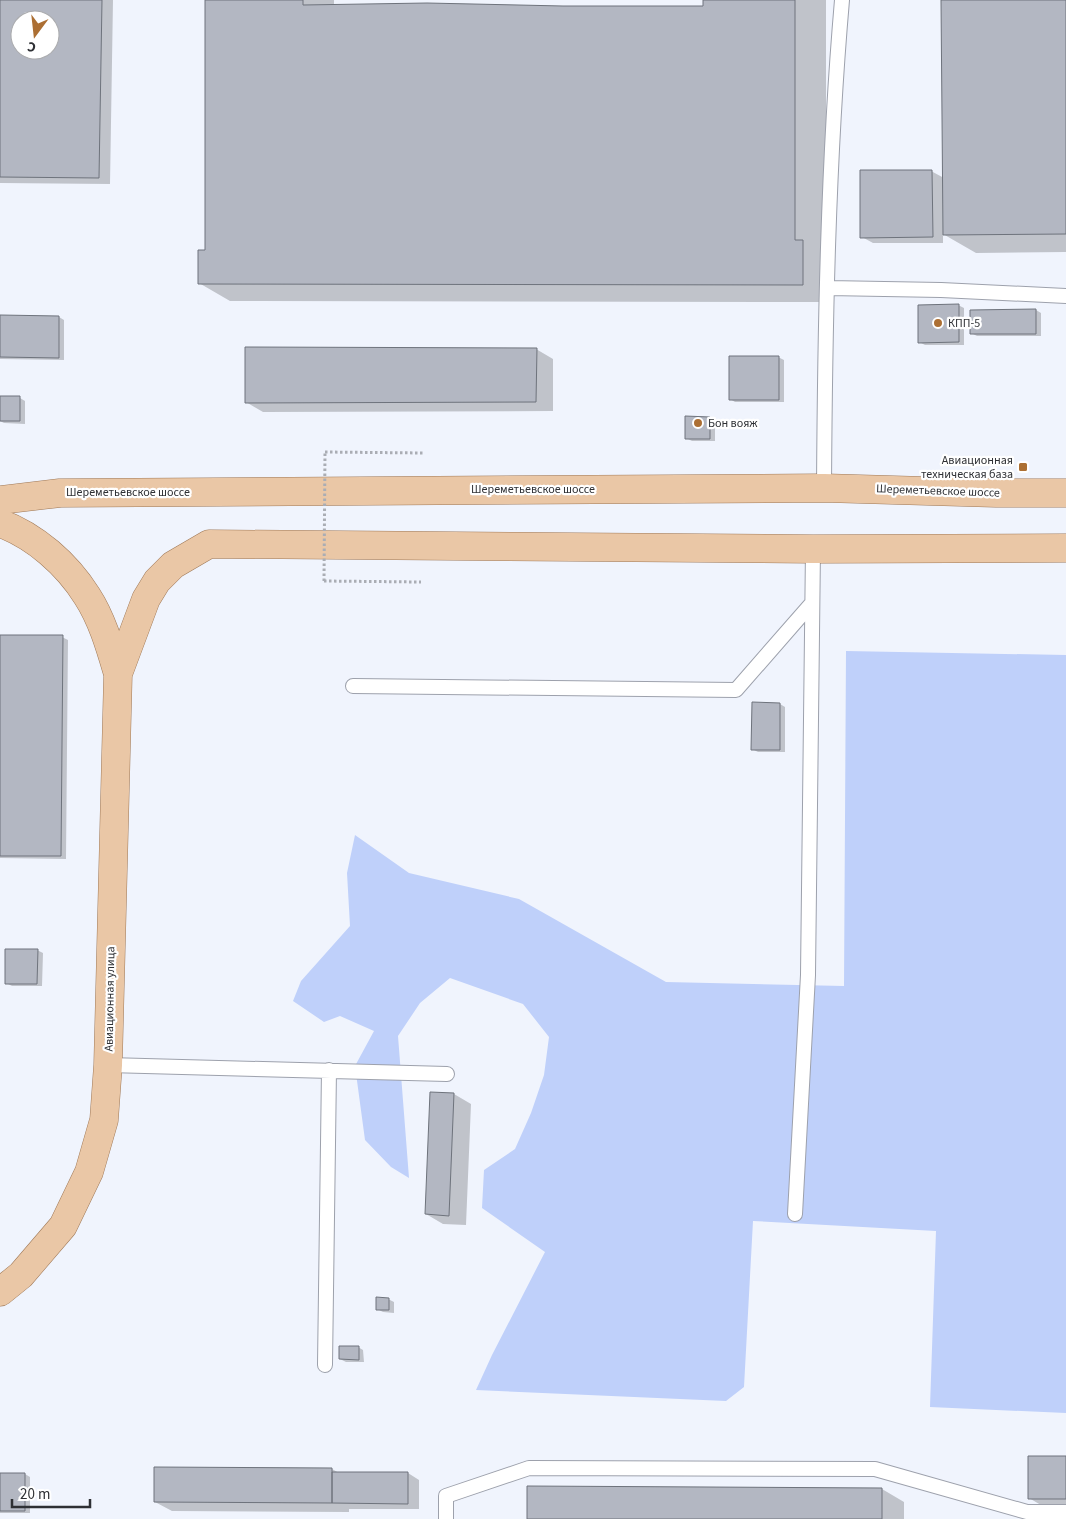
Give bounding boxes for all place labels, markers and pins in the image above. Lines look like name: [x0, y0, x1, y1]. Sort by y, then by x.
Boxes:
place label: КПП-5: [948, 315, 980, 332]
marker: КПП-5: [932, 317, 944, 329]
place label: Бон вояж: [708, 415, 758, 432]
marker: Бон вояж: [692, 417, 704, 429]
place label: Авиационная техническая база: [921, 452, 1013, 483]
marker: Авиационная техническая база: [1017, 461, 1029, 473]

